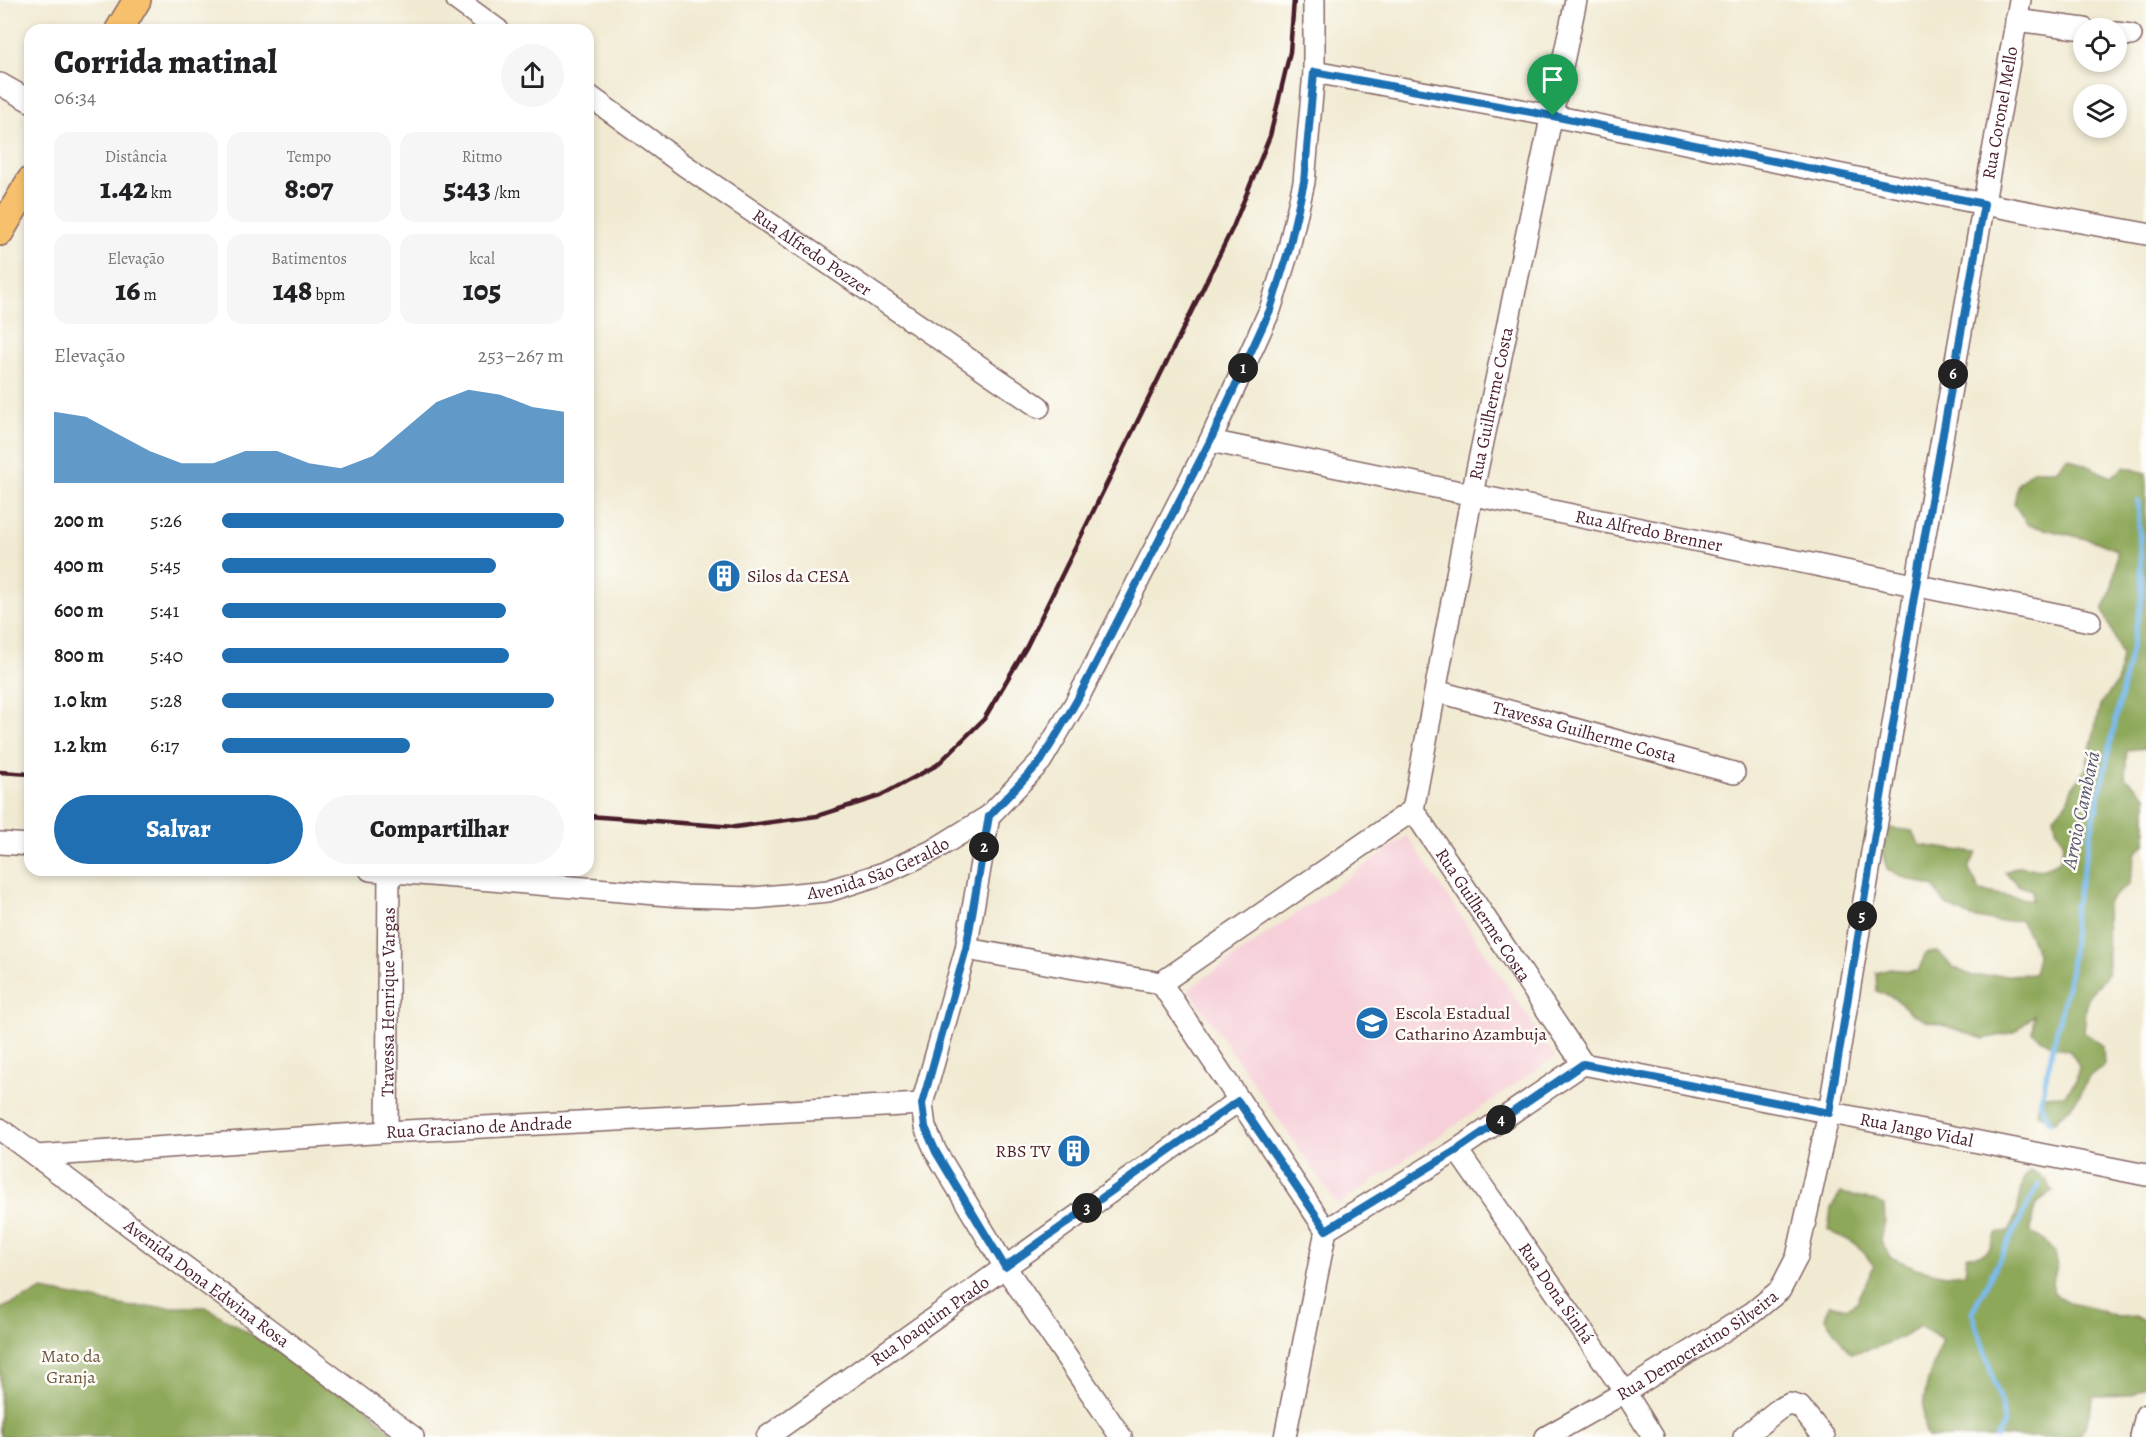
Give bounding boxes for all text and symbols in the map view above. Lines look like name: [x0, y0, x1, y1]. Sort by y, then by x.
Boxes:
map controls: [2073, 18, 2127, 138]
button: locate: [2073, 18, 2127, 72]
text: Corrida matinal: [54, 39, 277, 84]
button: share: [501, 44, 564, 107]
street label: Rua Coronel Mello: [1976, 45, 2024, 181]
pin: [1527, 54, 1578, 116]
icon: arrive: [1536, 63, 1569, 96]
text: 06:34: [54, 84, 96, 111]
button: layers: [2073, 84, 2127, 138]
text: Distância: [105, 146, 167, 168]
text: Tempo: [287, 146, 331, 168]
text: Ritmo: [462, 146, 502, 168]
text: 1.42: [100, 168, 148, 208]
text: 8:07: [285, 168, 333, 208]
text: 5:43: [443, 168, 491, 208]
text: km: [148, 182, 172, 204]
text: /km: [491, 182, 521, 204]
street label: Rua Alfredo Pozzer: [748, 203, 877, 302]
text: Elevação: [108, 248, 164, 270]
text: Batimentos: [271, 248, 347, 270]
text: kcal: [469, 248, 495, 270]
text: 16: [115, 270, 140, 310]
text: 148: [273, 270, 312, 310]
text: 105: [463, 270, 501, 310]
text: m: [140, 284, 157, 306]
text: bpm: [312, 284, 345, 306]
street label: Rua Guilherme Costa: [1463, 324, 1519, 482]
text: Elevação: [54, 342, 125, 369]
text: 253–267 m: [478, 342, 564, 369]
pin: 1: [1228, 353, 1258, 383]
text: 1: [1240, 357, 1246, 379]
pin: 6: [1938, 359, 1968, 389]
text: 6: [1949, 363, 1957, 385]
street label: Rua Alfredo Brenner: [1573, 504, 1725, 558]
text: 200 m: [54, 507, 104, 534]
text: 5:26: [150, 507, 182, 534]
text: 400 m: [54, 552, 104, 579]
text: 5:45: [150, 552, 181, 579]
building icon: Silos da CESA: [706, 558, 742, 594]
place label: Silos da CESA: [747, 564, 850, 588]
text: 600 m: [54, 597, 104, 624]
text: 5:41: [150, 597, 179, 624]
text: 800 m: [54, 642, 104, 669]
text: 5:40: [150, 642, 183, 669]
text: 1.0 km: [54, 687, 107, 714]
text: 5:28: [150, 687, 183, 714]
street label: Travessa Guilherme Costa: [1490, 695, 1680, 769]
text: 1.2 km: [54, 732, 107, 759]
text: 6:17: [150, 732, 179, 759]
water label: Arroio Cambará: [2055, 749, 2107, 872]
button: Salvar: [54, 795, 303, 864]
button: Compartilhar: [315, 795, 564, 864]
street label: Avenida São Geraldo: [805, 831, 954, 905]
pin: 2: [969, 832, 999, 862]
text: 2: [980, 836, 988, 858]
street label: Rua Guilherme Costa: [1430, 844, 1537, 987]
pin: 5: [1847, 901, 1877, 931]
text: 5: [1859, 905, 1865, 927]
street label: Travessa Henrique Vargas: [375, 907, 401, 1097]
place label: Escola Estadual Catharino Azambuja: [1395, 1001, 1547, 1046]
school or university icon: Escola Estadual Catharino Azambuja: [1354, 1005, 1390, 1041]
pin: 4: [1486, 1105, 1516, 1135]
street label: Rua Jango Vidal: [1858, 1107, 1976, 1153]
text: 4: [1497, 1109, 1505, 1131]
street label: Rua Graciano de Andrade: [385, 1110, 573, 1144]
building icon: RBS TV: [1056, 1133, 1092, 1169]
place label: RBS TV: [995, 1139, 1051, 1163]
pin: 3: [1072, 1193, 1102, 1223]
text: 3: [1084, 1197, 1090, 1219]
street label: Avenida Dona Edwina Rosa: [118, 1213, 295, 1353]
street label: Rua Dona Sinhá: [1513, 1238, 1600, 1349]
street label: Rua Joaquim Prado: [865, 1270, 994, 1372]
street label: Rua Democratino Silveira: [1612, 1284, 1784, 1406]
park label: Mato da Granja: [41, 1344, 102, 1389]

